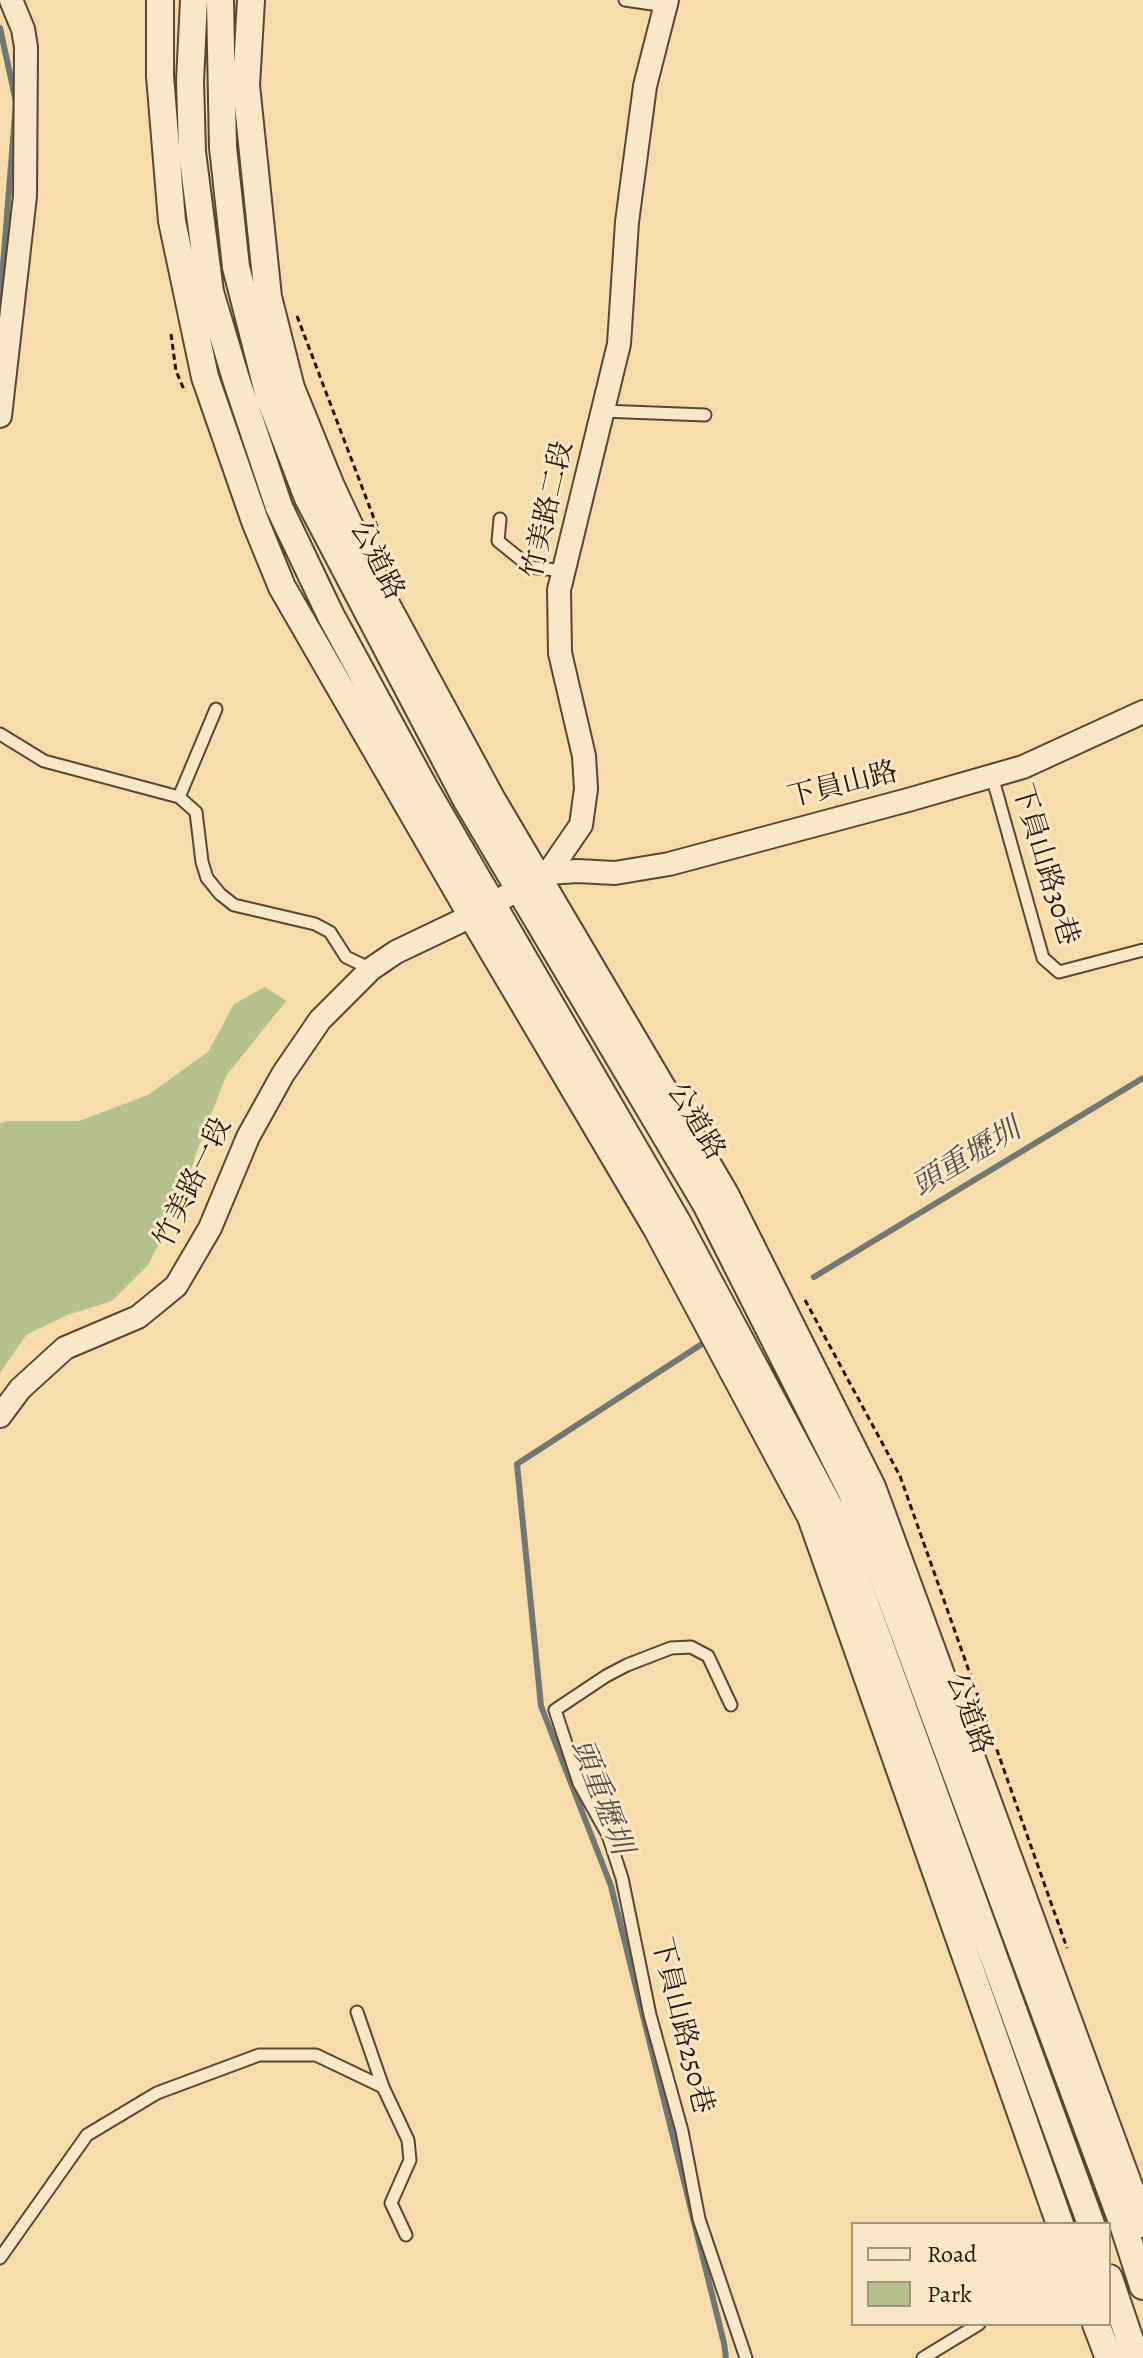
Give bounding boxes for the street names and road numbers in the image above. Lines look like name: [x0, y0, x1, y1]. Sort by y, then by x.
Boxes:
street label: 竹美路二段: [517, 438, 581, 582]
street label: 公道路: [342, 516, 410, 606]
street label: 下員山路: [785, 756, 901, 816]
street label: 下員山路30巷: [1004, 780, 1084, 950]
street label: 公道路: [659, 1077, 731, 1167]
street label: 竹美路一段: [148, 1113, 240, 1253]
street label: 公道路: [938, 1669, 998, 1759]
street label: 下員山路250巷: [643, 1934, 719, 2118]

